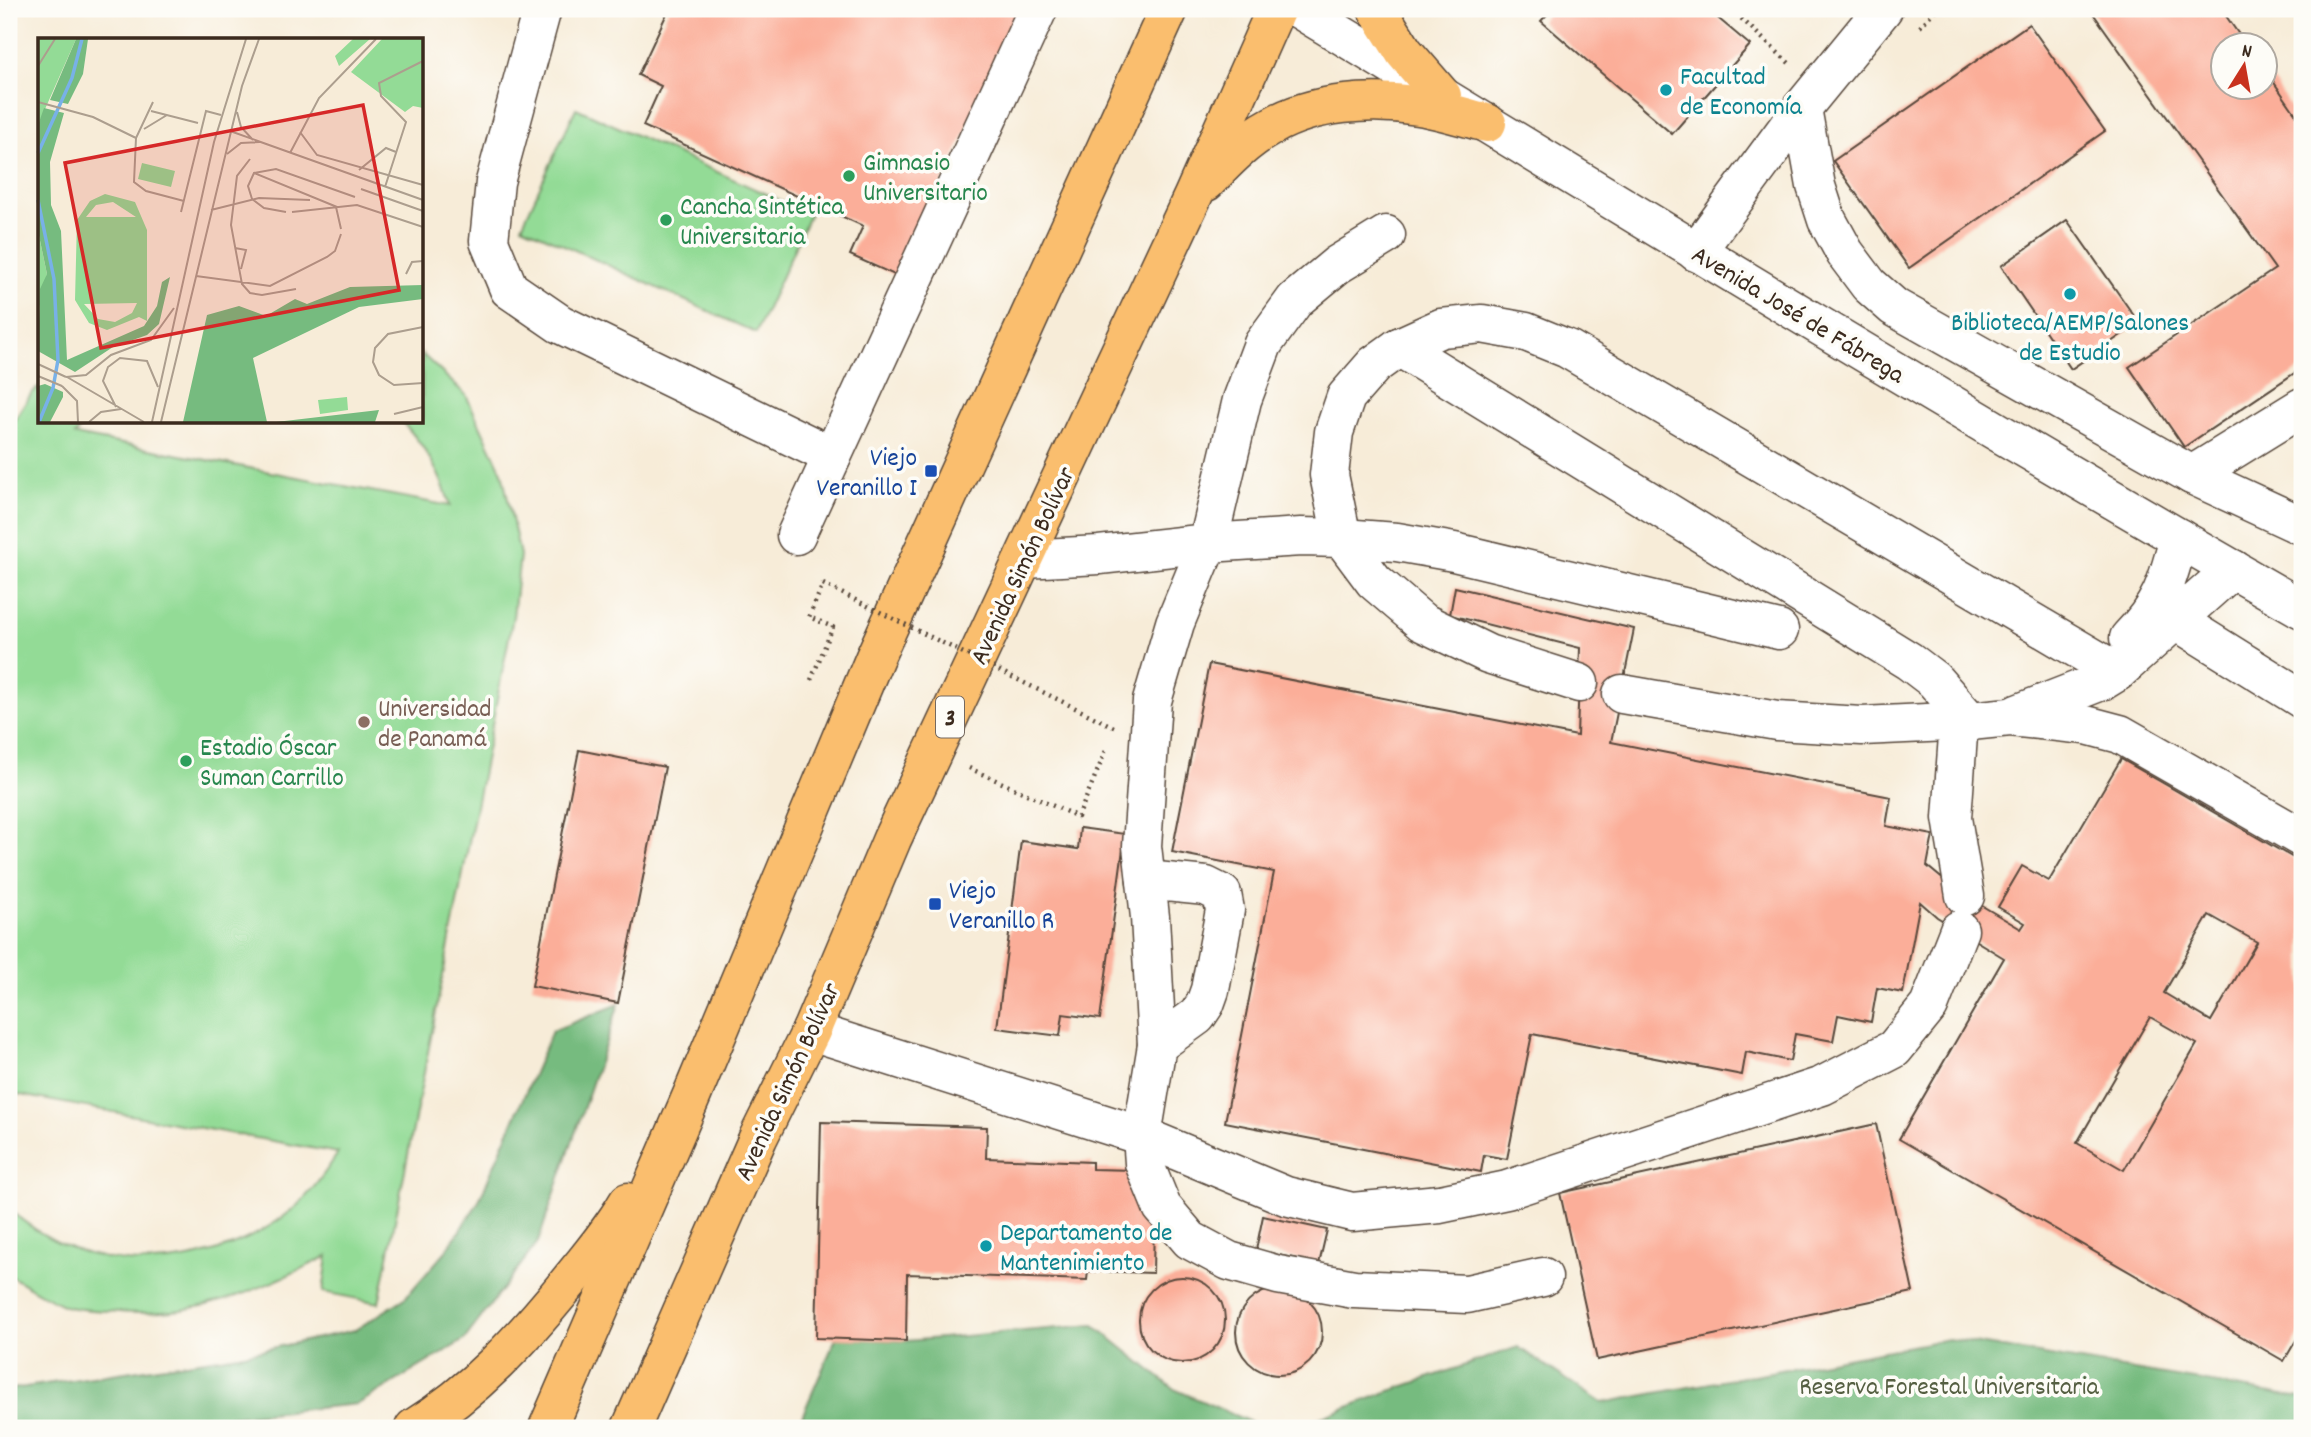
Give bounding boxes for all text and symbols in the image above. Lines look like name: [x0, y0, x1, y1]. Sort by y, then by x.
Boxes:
north arrow: [2210, 32, 2280, 102]
inset map: [38, 38, 424, 424]
text: N: [2239, 39, 2254, 67]
place label: Facultad de Economía: [1680, 60, 1803, 127]
marker: Facultad de Economía: [1658, 82, 1674, 98]
place label: Gimnasio Universitario: [863, 146, 988, 213]
marker: Gimnasio Universitario: [841, 168, 857, 184]
place label: Cancha Sintética Universitaria: [680, 190, 844, 257]
marker: Cancha Sintética Universitaria: [658, 212, 674, 228]
street label: Avenida José de Fábrega: [1684, 238, 1911, 395]
marker: Biblioteca/AEMP/Salones de Estudio: [2062, 286, 2078, 302]
place label: Biblioteca/AEMP/Salones de Estudio: [1951, 306, 2189, 373]
place label: Viejo Veranillo I: [816, 441, 917, 508]
street label: Avenida Simón Bolívar: [962, 461, 1086, 672]
marker: Viejo Veranillo I: [923, 463, 939, 479]
place label: Universidad de Panamá: [378, 692, 492, 759]
road number: 3: [936, 696, 964, 738]
marker: Universidad de Panamá: [356, 714, 372, 730]
place label: Estadio Óscar Suman Carrillo: [200, 731, 344, 798]
marker: Estadio Óscar Suman Carrillo: [178, 753, 194, 769]
place label: Viejo Veranillo R: [949, 874, 1054, 941]
marker: Viejo Veranillo R: [927, 896, 943, 912]
street label: Avenida Simón Bolívar: [727, 977, 851, 1188]
place label: Departamento de Mantenimiento: [1000, 1216, 1173, 1283]
marker: Departamento de Mantenimiento: [978, 1238, 994, 1254]
park label: Reserva Forestal Universitaria: [1799, 1370, 2100, 1407]

